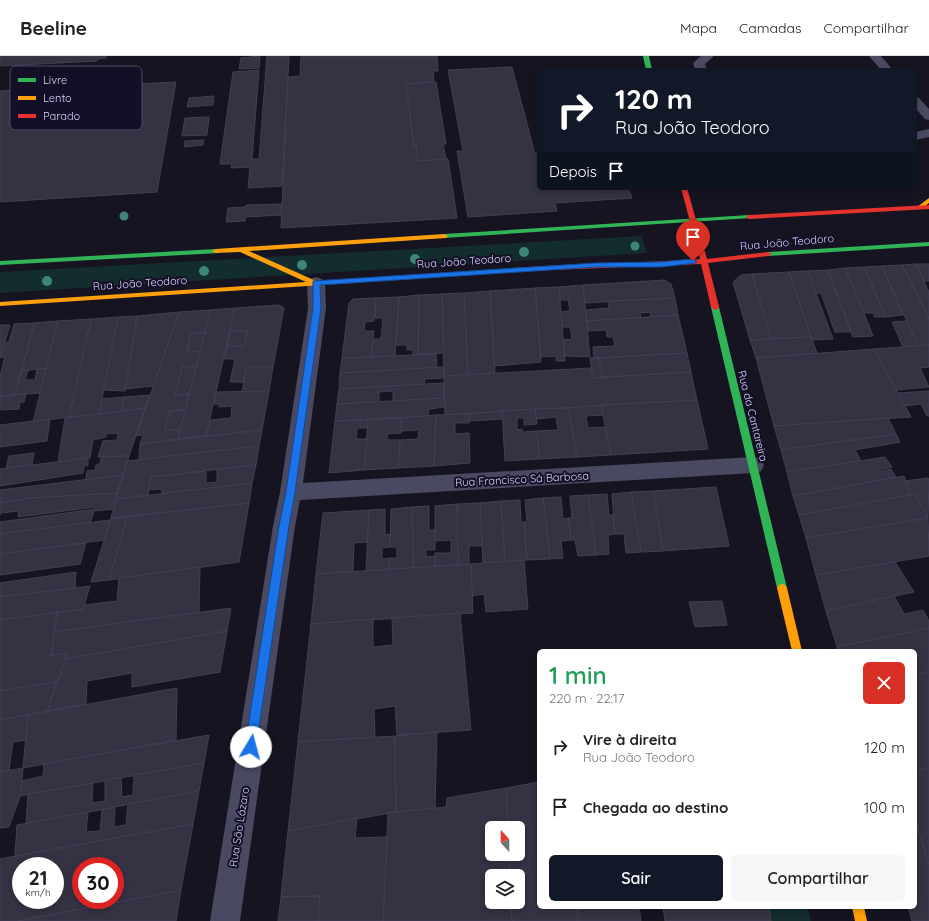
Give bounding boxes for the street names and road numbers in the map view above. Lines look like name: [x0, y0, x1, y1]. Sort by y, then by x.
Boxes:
street label: Rua João Teodoro: [739, 231, 835, 253]
street label: Rua João Teodoro: [416, 251, 512, 271]
street label: Rua João Teodoro: [92, 273, 188, 293]
street label: Rua da Cantareira: [735, 369, 771, 463]
street label: Rua Francisco Sá Barbosa: [455, 468, 589, 490]
street label: Rua São Lázaro: [226, 786, 252, 868]

